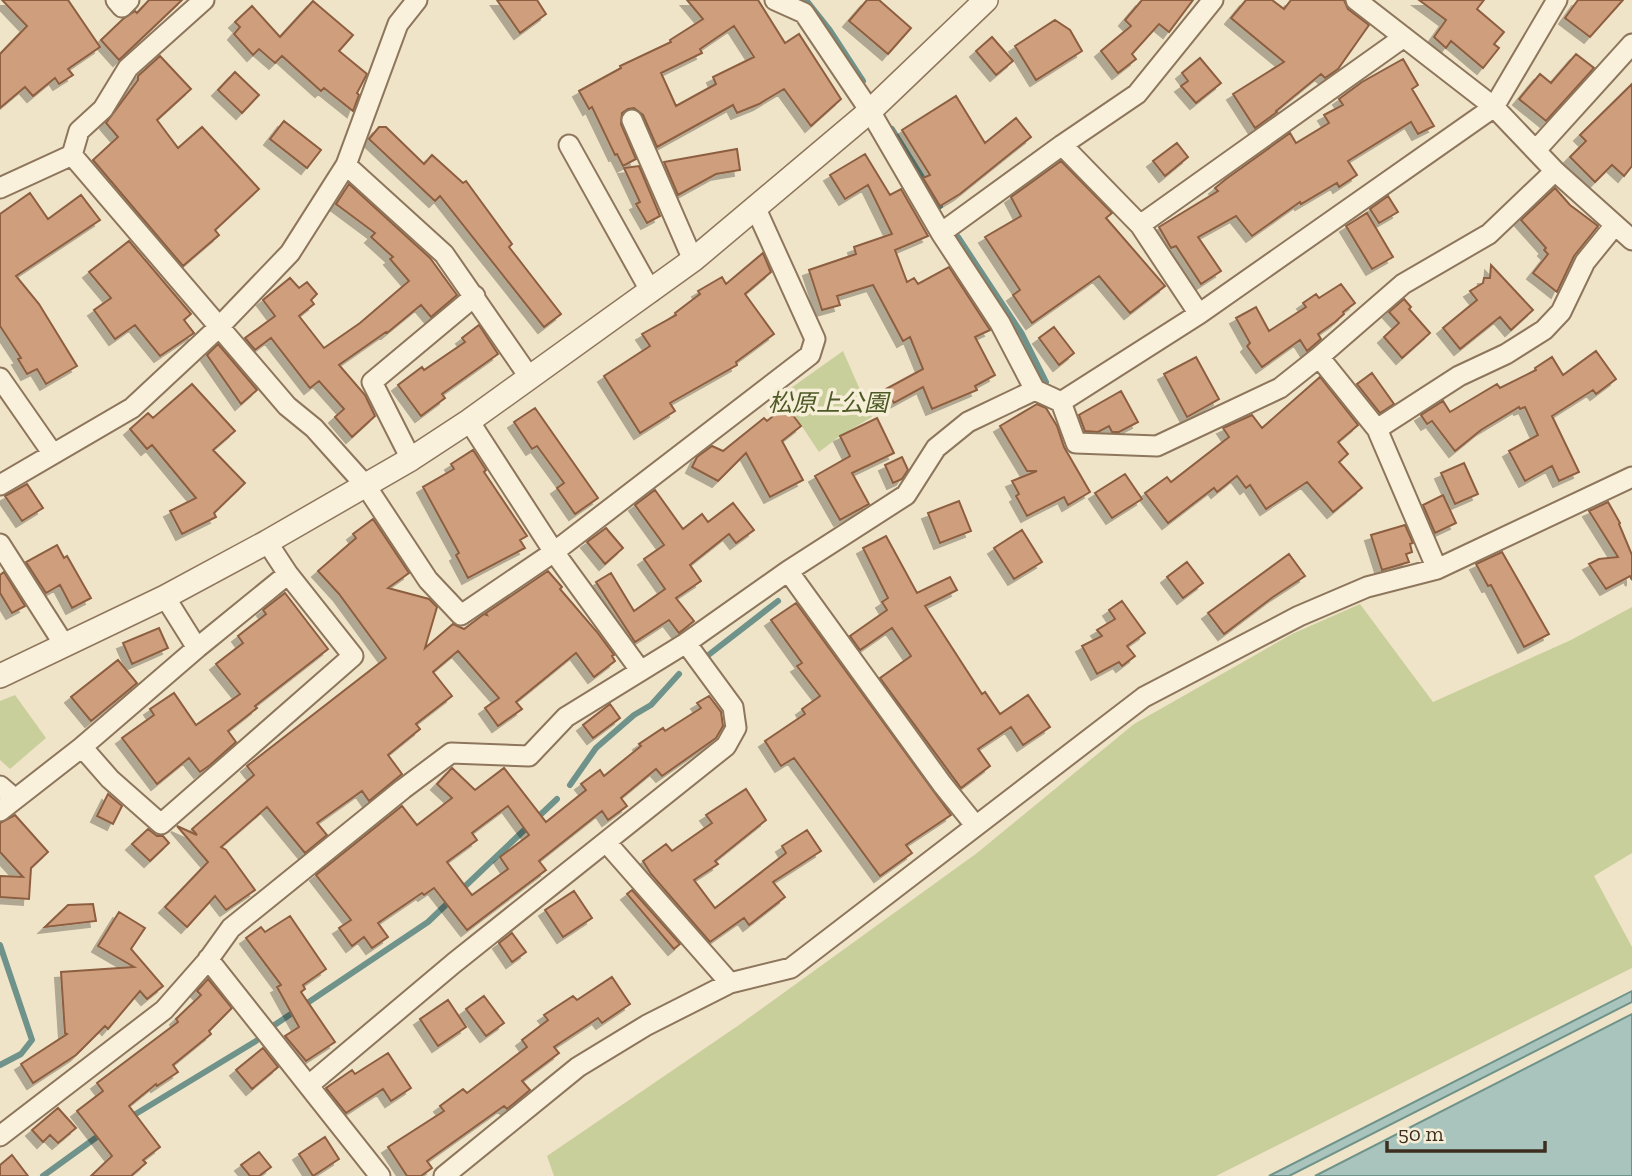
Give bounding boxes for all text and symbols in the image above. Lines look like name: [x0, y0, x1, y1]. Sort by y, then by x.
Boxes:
park label: 松原上公園: [768, 388, 891, 417]
scale bar: [1387, 1110, 1544, 1154]
text: 50 m: [1398, 1121, 1444, 1146]

